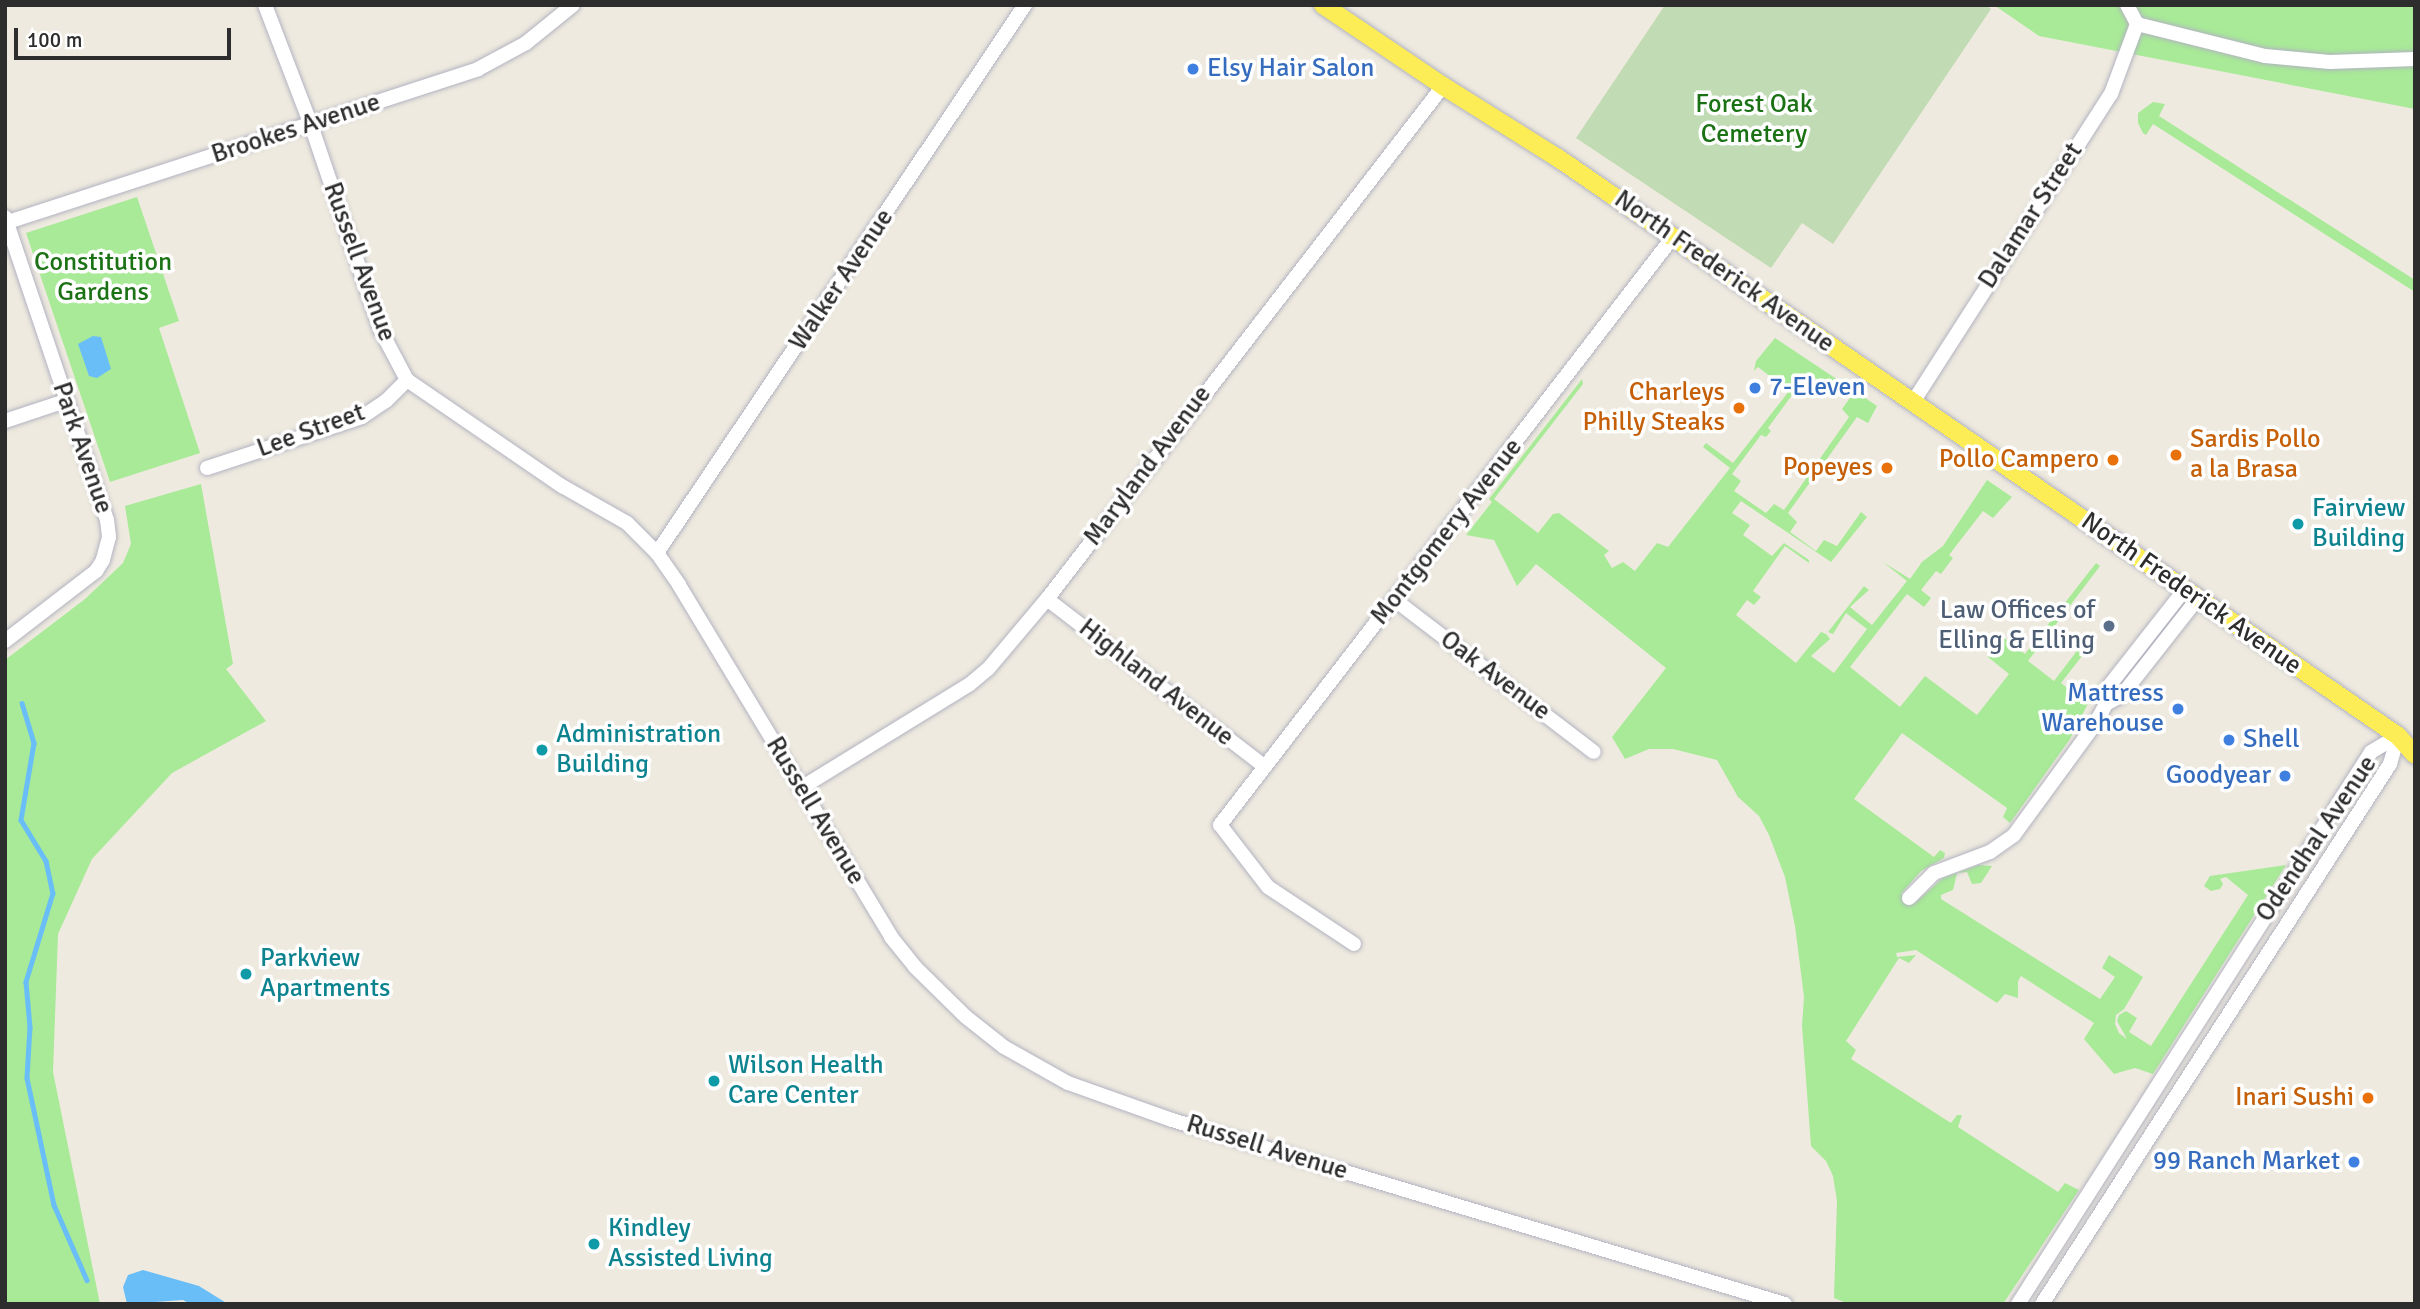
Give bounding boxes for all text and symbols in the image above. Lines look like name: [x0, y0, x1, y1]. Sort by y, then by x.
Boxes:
scale bar: [18, 14, 234, 58]
text: 100 m: [27, 27, 82, 53]
place label: Elsy Hair Salon: [1207, 53, 1374, 85]
marker: Elsy Hair Salon: [1185, 61, 1201, 77]
street label: Brookes Avenue: [208, 87, 384, 171]
park label: Forest Oak Cemetery: [1695, 89, 1813, 150]
street label: Dalamar Street: [1972, 137, 2090, 295]
street label: Russell Avenue: [316, 178, 402, 346]
street label: North Frederick Avenue: [1608, 184, 1840, 360]
street label: Walker Avenue: [783, 203, 901, 357]
park label: Constitution Gardens: [34, 247, 172, 308]
place label: 7-Eleven: [1769, 372, 1866, 404]
place label: Charleys Philly Steaks: [1583, 377, 1725, 438]
street label: Park Avenue: [45, 378, 119, 518]
street label: Maryland Avenue: [1078, 380, 1218, 552]
marker: 7-Eleven: [1747, 380, 1763, 396]
street label: Lee Street: [253, 397, 369, 465]
marker: Charleys Philly Steaks: [1731, 400, 1747, 416]
place label: Sardis Pollo a la Brasa: [2190, 424, 2321, 486]
street label: Montgomery Avenue: [1364, 433, 1530, 631]
place label: Pollo Campero: [1939, 444, 2099, 476]
marker: Sardis Pollo a la Brasa: [2168, 447, 2184, 463]
place label: Popeyes: [1783, 452, 1873, 484]
marker: Pollo Campero: [2105, 452, 2121, 468]
marker: Popeyes: [1879, 460, 1895, 476]
place label: Fairview Building: [2312, 493, 2405, 554]
street label: North Frederick Avenue: [2075, 506, 2307, 682]
marker: Fairview Building: [2290, 516, 2306, 532]
place label: Law Offices of Elling & Elling: [1938, 595, 2095, 656]
street label: Highland Avenue: [1072, 613, 1240, 753]
marker: Law Offices of Elling & Elling: [2101, 618, 2117, 634]
street label: Oak Avenue: [1434, 624, 1556, 728]
place label: Mattress Warehouse: [2041, 678, 2164, 740]
marker: Mattress Warehouse: [2170, 701, 2186, 717]
place label: Administration Building: [556, 719, 721, 780]
place label: Shell: [2243, 724, 2300, 756]
street label: Russell Avenue: [759, 731, 871, 891]
marker: Shell: [2221, 732, 2237, 748]
marker: Administration Building: [534, 742, 550, 758]
street label: Odendhal Avenue: [2250, 750, 2384, 928]
place label: Goodyear: [2166, 760, 2271, 792]
marker: Goodyear: [2277, 768, 2293, 784]
place label: Parkview Apartments: [260, 943, 390, 1004]
marker: Parkview Apartments: [238, 966, 254, 982]
place label: Wilson Health Care Center: [728, 1050, 884, 1112]
marker: Wilson Health Care Center: [706, 1073, 722, 1089]
place label: Inari Sushi: [2235, 1082, 2354, 1114]
marker: Inari Sushi: [2360, 1090, 2376, 1106]
street label: Russell Avenue: [1183, 1109, 1351, 1187]
place label: 99 Ranch Market: [2153, 1146, 2340, 1178]
marker: 99 Ranch Market: [2346, 1154, 2362, 1170]
place label: Kindley Assisted Living: [608, 1213, 773, 1274]
marker: Kindley Assisted Living: [586, 1236, 602, 1252]

